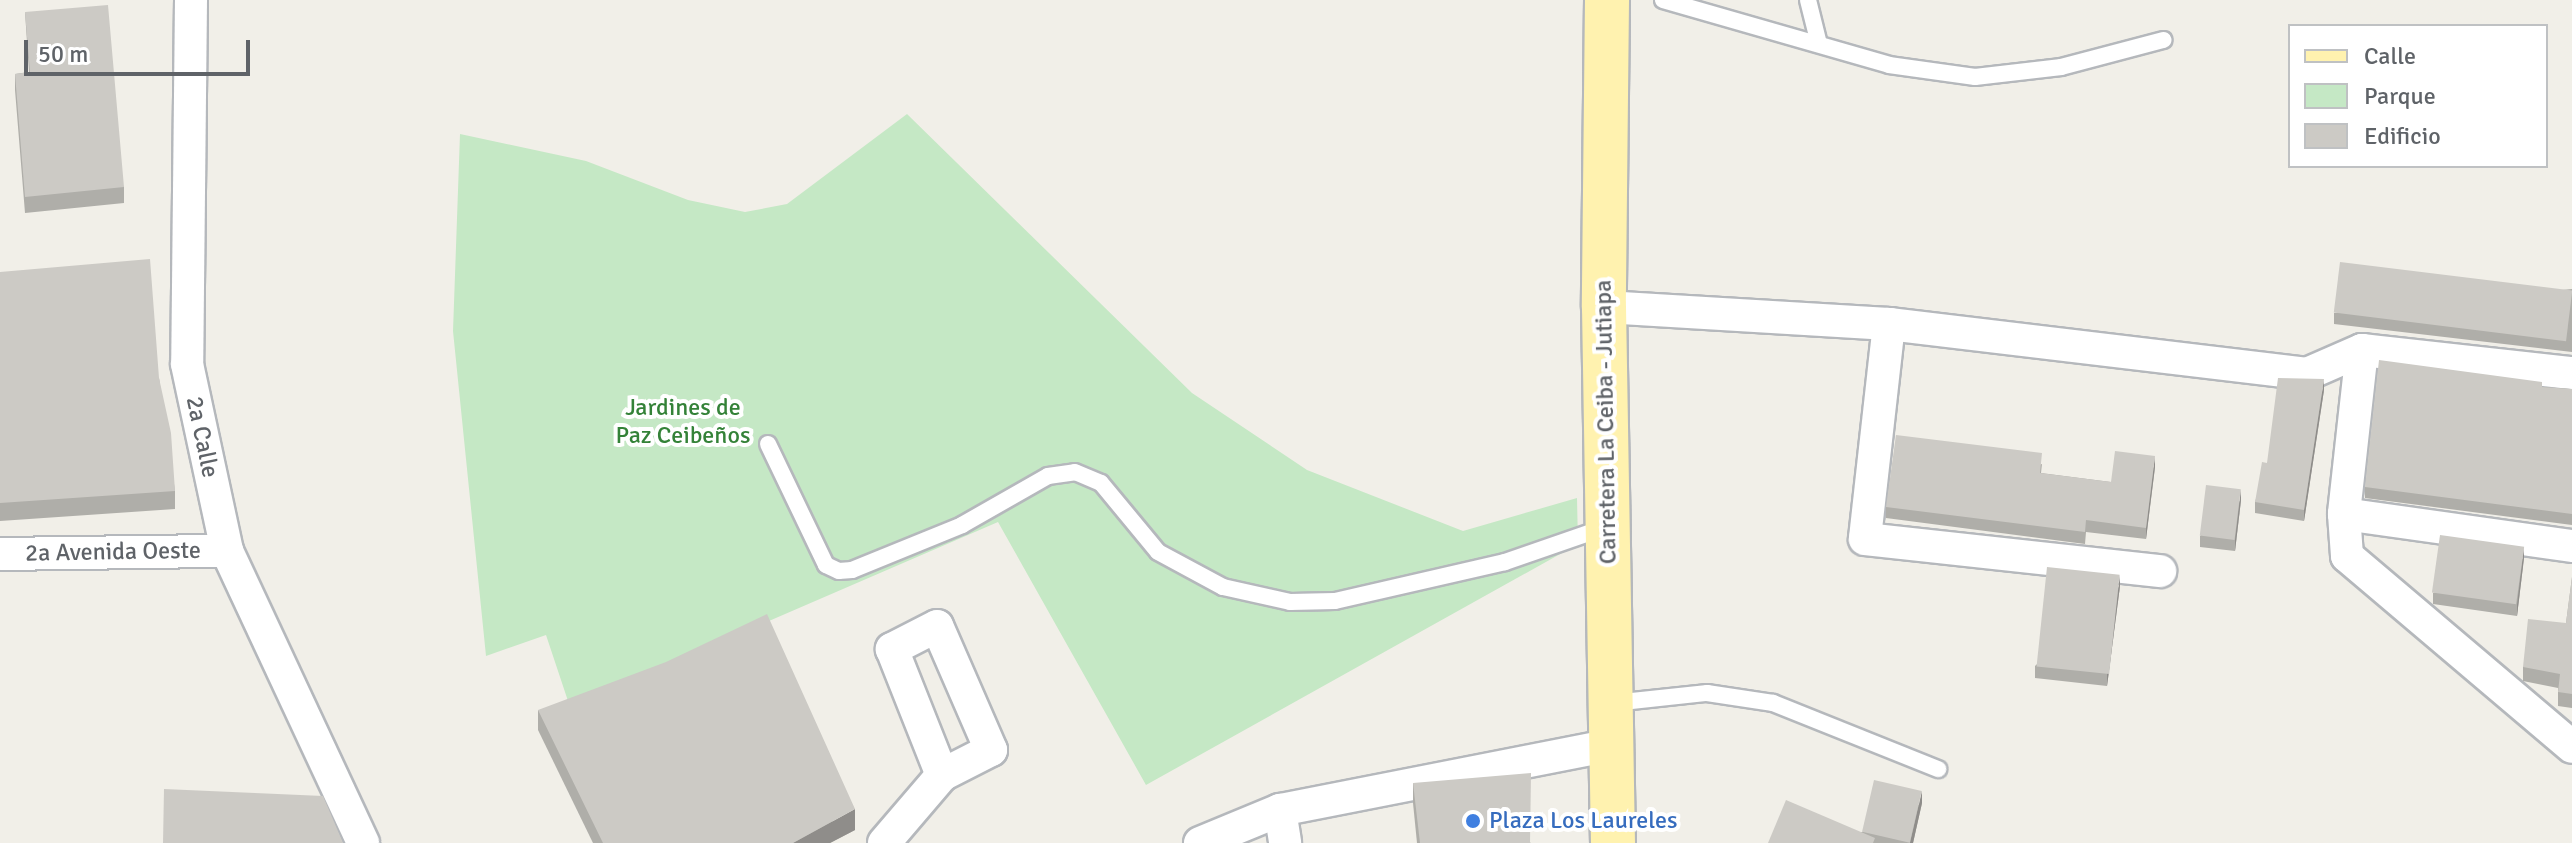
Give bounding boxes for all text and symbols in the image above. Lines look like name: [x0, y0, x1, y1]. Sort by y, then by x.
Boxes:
scale bar: [28, 24, 254, 74]
legend: [2288, 24, 2548, 168]
text: 50 m: [38, 39, 88, 69]
text: Calle: [2364, 41, 2416, 71]
text: Parque: [2364, 81, 2436, 111]
text: Edificio: [2364, 121, 2441, 151]
street label: Carretera La Ceiba - Jutiapa: [1589, 280, 1623, 564]
street label: 2a Calle: [179, 394, 225, 480]
park label: Jardines de Paz Ceibeños: [616, 394, 750, 450]
street label: 2a Avenida Oeste: [25, 536, 201, 568]
place label: Plaza Los Laureles: [1489, 807, 1677, 835]
marker: Plaza Los Laureles: [1464, 812, 1482, 830]

